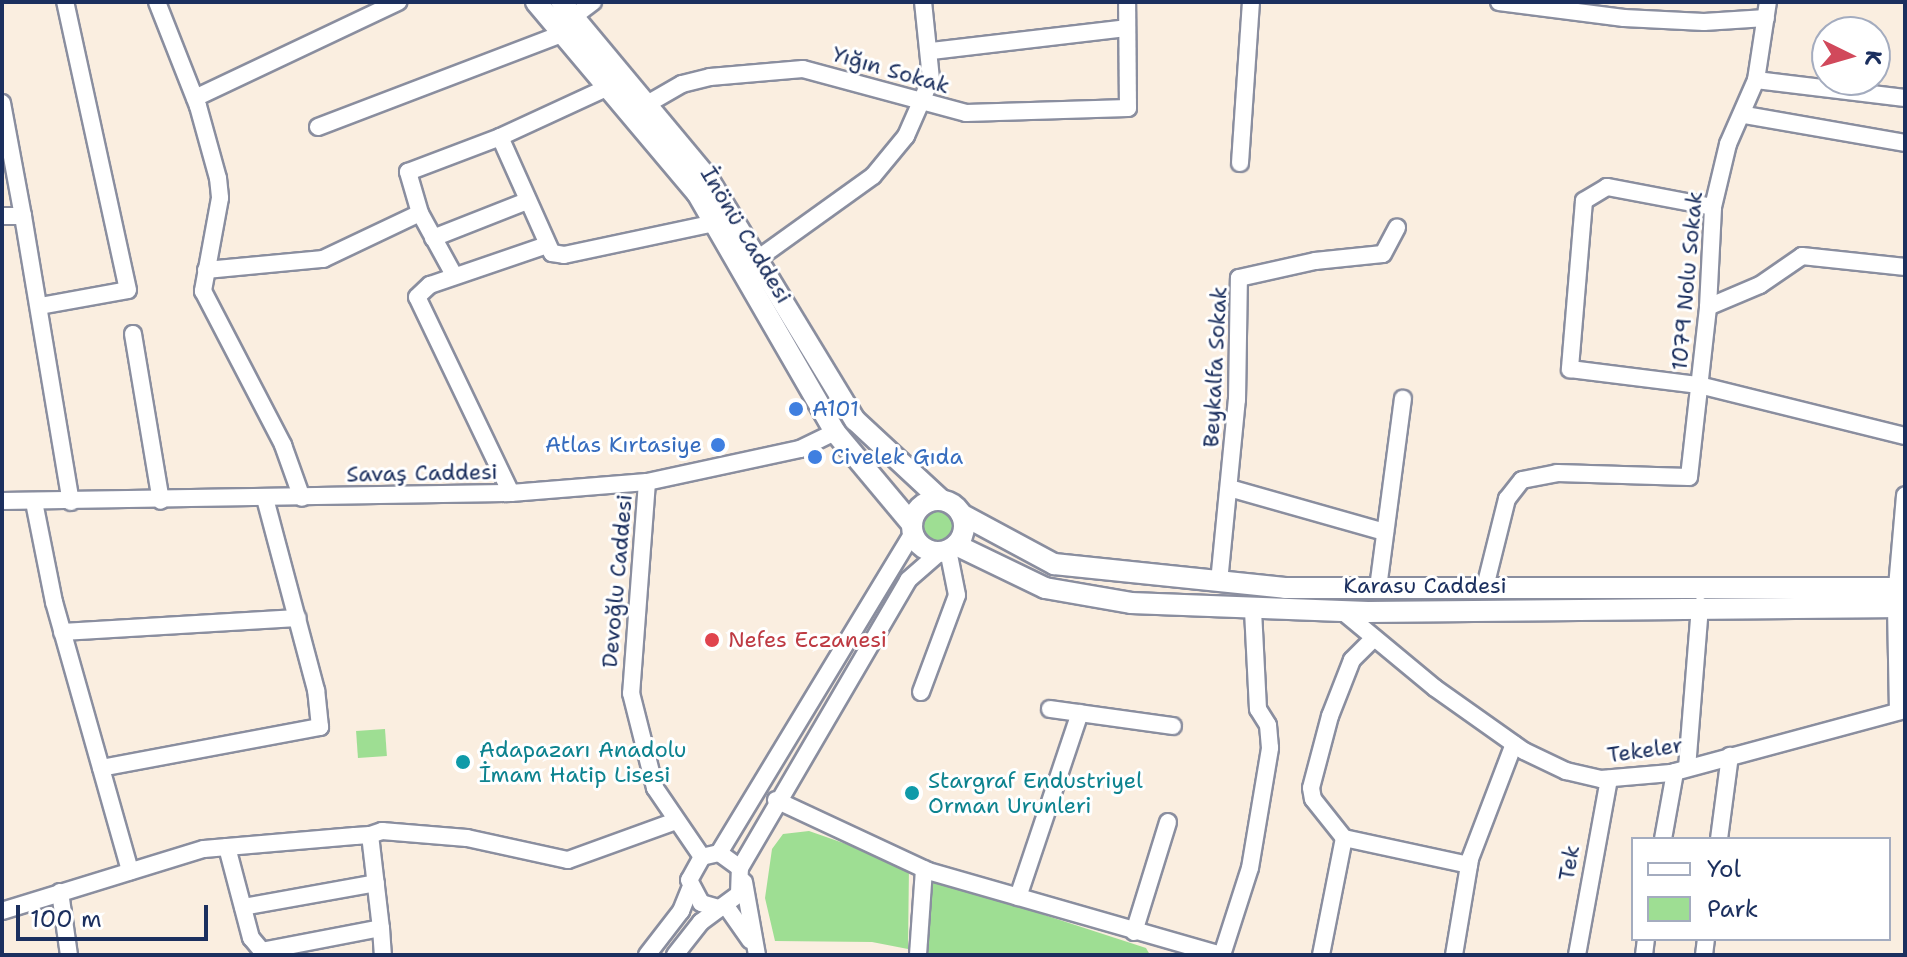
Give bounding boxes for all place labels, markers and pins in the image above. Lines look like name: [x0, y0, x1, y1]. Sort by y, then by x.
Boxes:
place label: A101: [812, 396, 859, 422]
marker: A101: [787, 400, 805, 418]
place label: Atlas Kırtasiye: [545, 432, 702, 458]
marker: Atlas Kırtasiye: [709, 436, 727, 454]
place label: Civelek Gıda: [831, 444, 963, 470]
marker: Civelek Gıda: [806, 448, 824, 466]
place label: Nefes Eczanesi: [728, 627, 887, 653]
marker: Nefes Eczanesi: [703, 631, 721, 649]
place label: Adapazarı Anadolu İmam Hatip Lisesi: [479, 736, 687, 788]
marker: Adapazarı Anadolu İmam Hatip Lisesi: [454, 753, 472, 771]
place label: Stargraf Endustriyel Orman Urunleri: [928, 767, 1143, 818]
marker: Stargraf Endustriyel Orman Urunleri: [903, 784, 921, 802]

